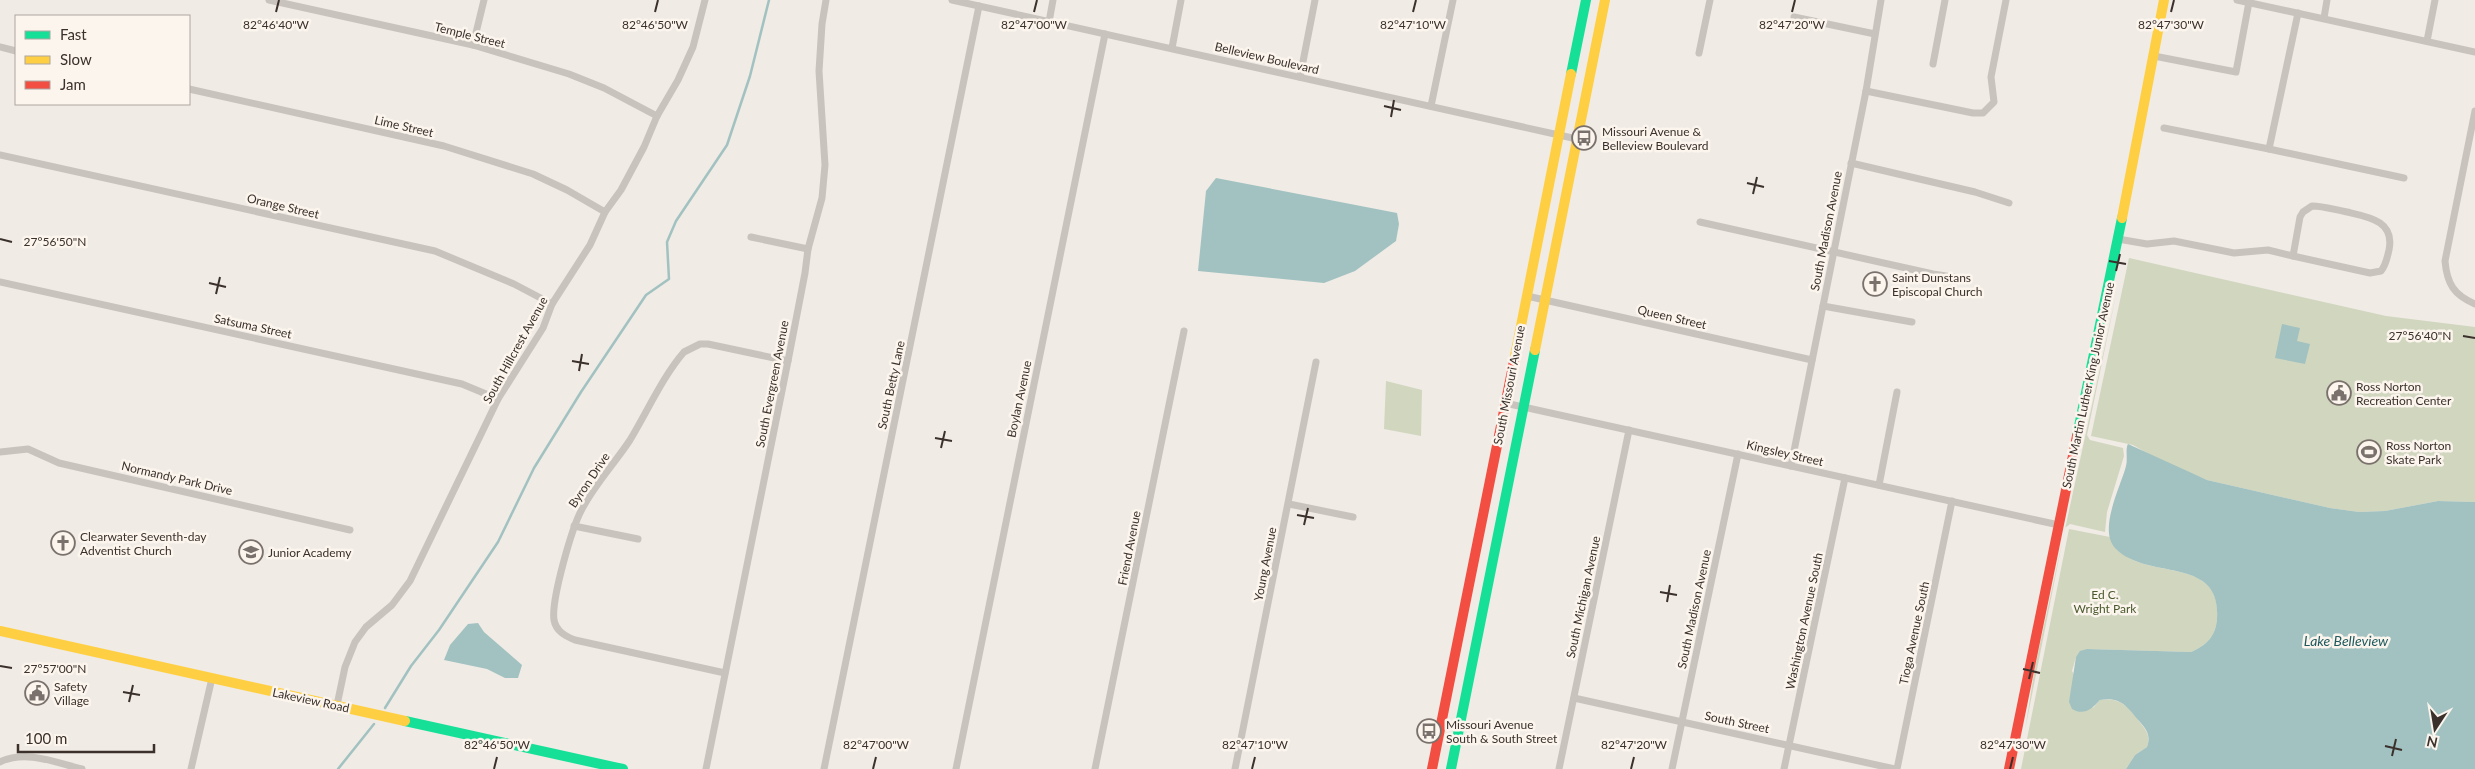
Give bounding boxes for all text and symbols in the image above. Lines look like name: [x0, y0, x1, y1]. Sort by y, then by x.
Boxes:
legend: [15, 15, 190, 105]
text: 82°46'40"W: [243, 17, 310, 32]
text: 82°46'50"W: [622, 17, 689, 32]
text: 82°47'00"W: [1001, 17, 1068, 32]
text: 82°47'10"W: [1380, 17, 1447, 32]
text: 82°47'20"W: [1759, 17, 1826, 32]
text: 82°47'30"W: [2138, 17, 2205, 32]
street label: Temple Street: [433, 19, 508, 51]
text: Fast: [60, 25, 87, 43]
street label: Belleview Boulevard: [1213, 39, 1321, 77]
text: Slow: [60, 50, 92, 68]
text: Jam: [60, 75, 86, 93]
street label: Lime Street: [373, 112, 436, 140]
place label: Missouri Avenue & Belleview Boulevard: [1602, 124, 1709, 153]
bus stop icon: Missouri Avenue & Belleview Boulevard: [1571, 125, 1597, 151]
street label: South Madison Avenue: [1807, 170, 1845, 292]
street label: Orange Street: [245, 190, 321, 222]
text: 27°56'50"N: [24, 234, 86, 249]
place label: Saint Dunstans Episcopal Church: [1892, 270, 1983, 299]
church icon: Saint Dunstans Episcopal Church: [1862, 271, 1888, 297]
street label: South Martin Luther King Junior Avenue: [2059, 280, 2117, 490]
street label: South Hillcrest Avenue: [479, 294, 551, 406]
street label: Queen Street: [1636, 302, 1709, 332]
street label: Satsuma Street: [213, 310, 294, 342]
street label: South Evergreen Avenue: [752, 319, 792, 449]
street label: South Missouri Avenue: [1490, 324, 1528, 446]
text: 27°56'40"N: [2389, 328, 2451, 343]
street label: South Betty Lane: [874, 339, 908, 431]
street label: Boylan Avenue: [1004, 359, 1034, 439]
place label: Ross Norton Recreation Center: [2356, 379, 2452, 408]
public building icon: Ross Norton Recreation Center: [2326, 380, 2352, 406]
street label: Kingsley Street: [1745, 437, 1826, 469]
place label: Ross Norton Skate Park: [2386, 438, 2451, 467]
sports icon: Ross Norton Skate Park: [2356, 439, 2382, 465]
street label: Byron Drive: [565, 450, 613, 510]
street label: Normandy Park Drive: [120, 458, 234, 498]
street label: Friend Avenue: [1114, 509, 1144, 587]
street label: Young Avenue: [1250, 526, 1280, 602]
place label: Clearwater Seventh-day Adventist Church: [80, 529, 207, 558]
church icon: Clearwater Seventh-day Adventist Church: [50, 530, 76, 556]
street label: South Michigan Avenue: [1563, 535, 1603, 659]
school or university icon: Junior Academy: [238, 539, 264, 565]
place label: Junior Academy: [268, 545, 352, 560]
street label: South Madison Avenue: [1674, 548, 1714, 670]
street label: Washington Avenue South: [1782, 551, 1826, 691]
street label: Tioga Avenue South: [1896, 580, 1932, 686]
park label: Ed C. Wright Park: [2074, 587, 2137, 616]
water label: Lake Belleview: [2304, 632, 2389, 649]
text: 27°57'00"N: [24, 661, 86, 676]
place label: Safety Village: [54, 679, 89, 708]
public building icon: Safety Village: [24, 680, 50, 706]
street label: Lakeview Road: [271, 685, 351, 715]
north arrow: [2410, 704, 2460, 754]
street label: South Street: [1703, 708, 1771, 736]
place label: Missouri Avenue South & South Street: [1446, 717, 1558, 746]
bus stop icon: Missouri Avenue South & South Street: [1416, 718, 1442, 744]
scale bar: [18, 722, 154, 754]
text: 100 m: [25, 729, 67, 747]
text: N: [2425, 733, 2439, 752]
text: 82°46'50"W: [464, 737, 531, 752]
text: 82°47'00"W: [843, 737, 910, 752]
text: 82°47'10"W: [1222, 737, 1289, 752]
text: 82°47'20"W: [1601, 737, 1668, 752]
text: 82°47'30"W: [1980, 737, 2047, 752]

